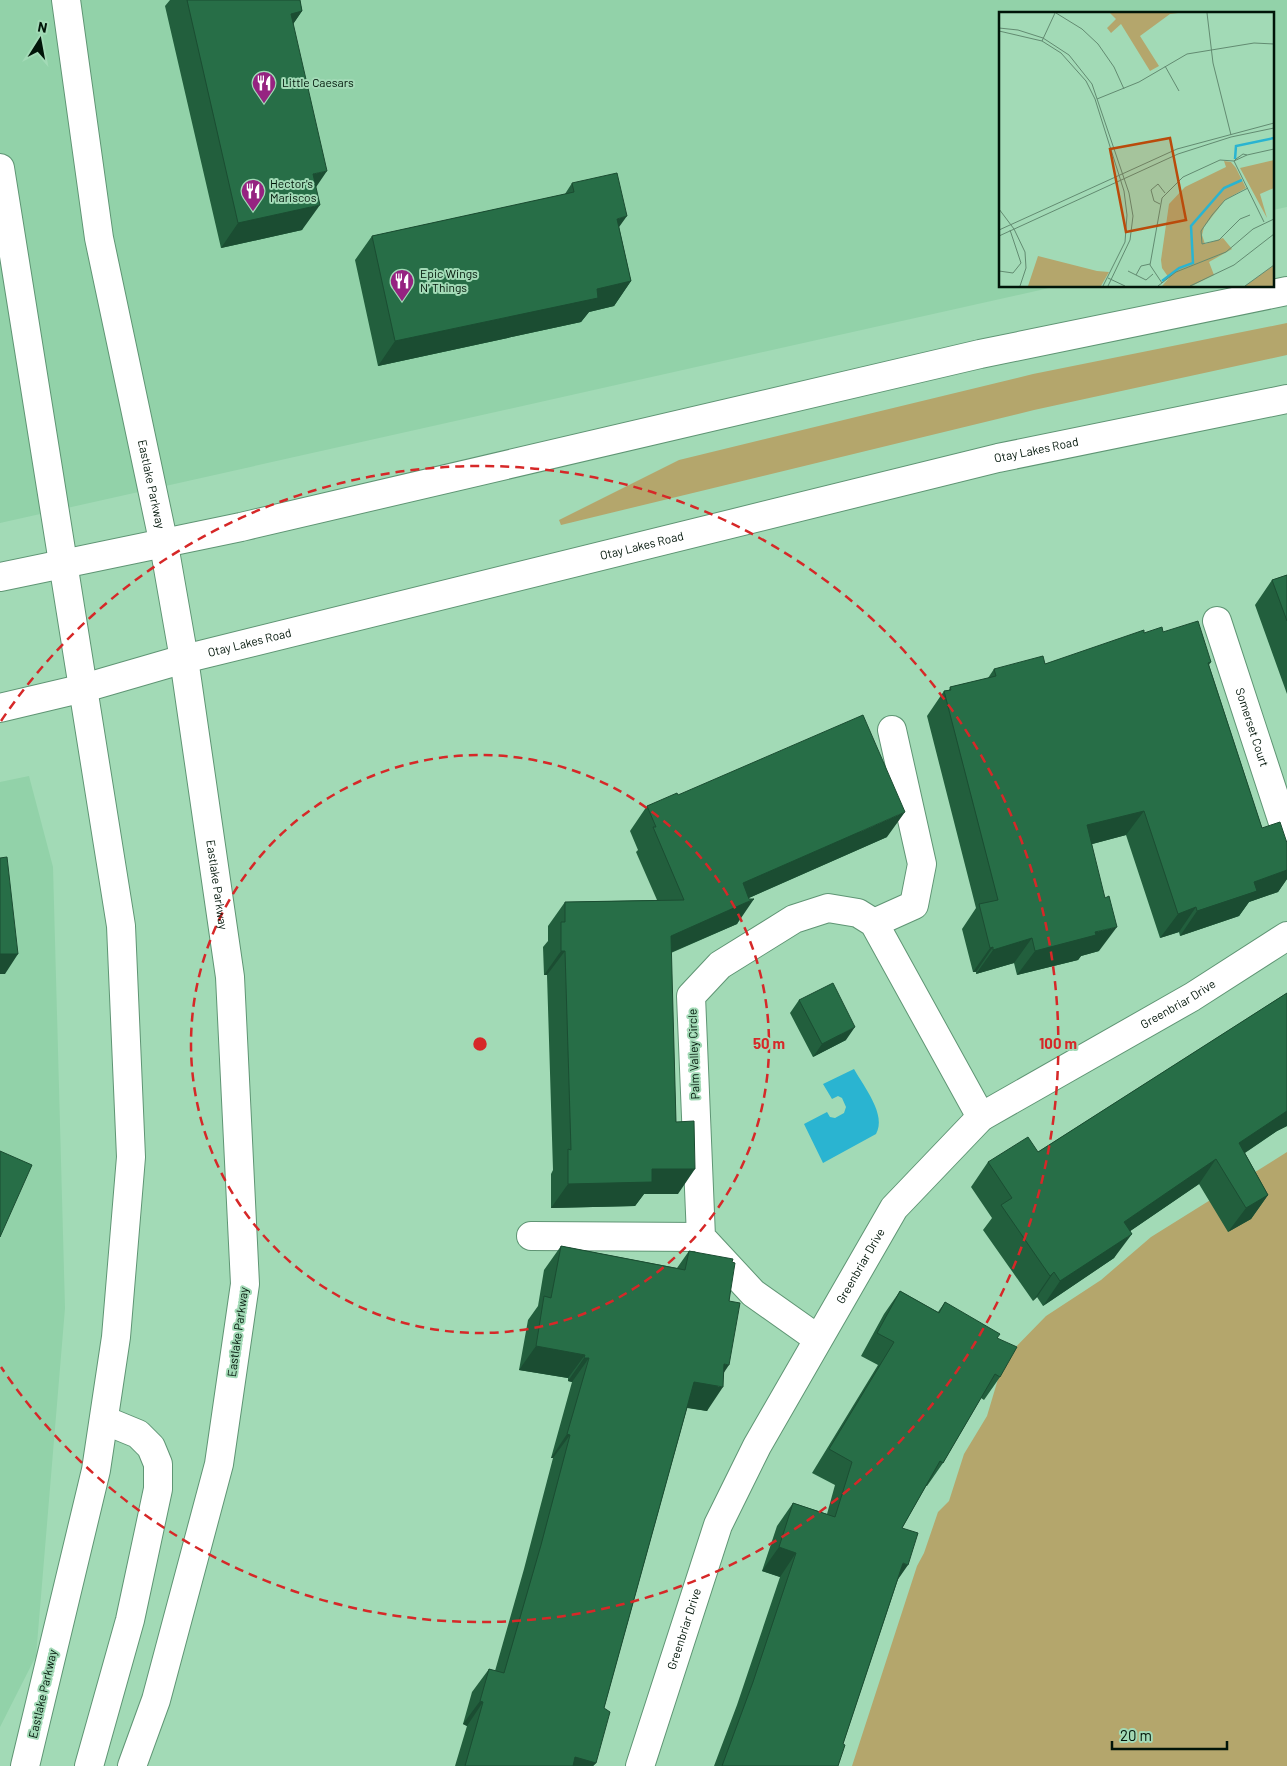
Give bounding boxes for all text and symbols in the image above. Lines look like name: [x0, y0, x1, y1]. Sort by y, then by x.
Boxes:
inset map: [999, 12, 1274, 288]
north arrow: [15, 15, 65, 65]
text: N: [36, 18, 49, 36]
restaurant icon: Little Caesars: [251, 70, 277, 104]
place label: Little Caesars: [282, 75, 354, 89]
place label: Hector's Mariscos: [270, 176, 317, 204]
restaurant icon: Hector's Mariscos: [240, 178, 266, 212]
place label: Epic Wings N' Things: [420, 266, 478, 294]
restaurant icon: Epic Wings N' Things: [389, 268, 415, 302]
street label: Otay Lakes Road: [992, 434, 1079, 465]
street label: Eastlake Parkway: [136, 438, 168, 530]
street label: Otay Lakes Road: [598, 528, 685, 562]
street label: Otay Lakes Road: [206, 625, 293, 659]
street label: Somerset Court: [1233, 686, 1272, 768]
street label: Eastlake Parkway: [204, 839, 231, 931]
street label: Greenbriar Drive: [1138, 976, 1218, 1031]
street label: Palm Valley Circle: [684, 1008, 702, 1100]
text: 50 m: [753, 1034, 785, 1052]
text: 100 m: [1039, 1034, 1077, 1052]
centre of rings: [471, 1035, 489, 1053]
street label: Greenbriar Drive: [833, 1225, 887, 1306]
street label: Eastlake Parkway: [224, 1286, 250, 1378]
street label: Greenbriar Drive: [664, 1586, 703, 1671]
street label: Eastlake Parkway: [25, 1648, 59, 1740]
scale bar: [1112, 1718, 1227, 1750]
text: 20 m: [1120, 1726, 1152, 1744]

